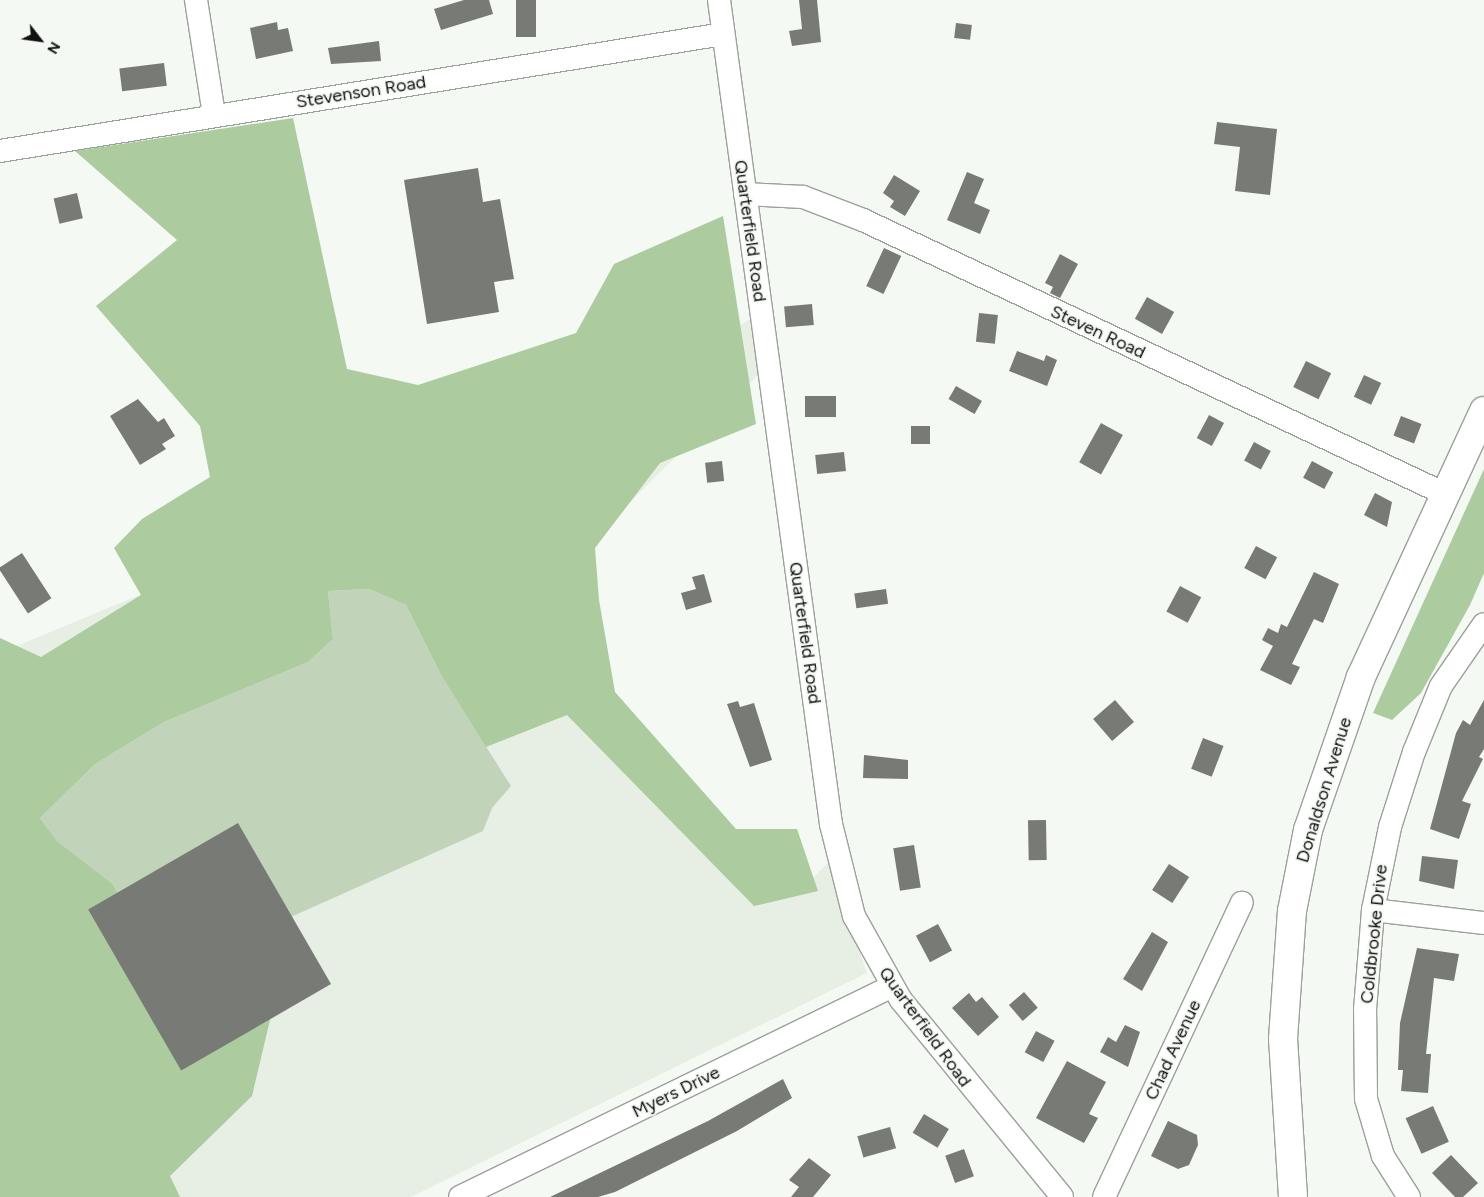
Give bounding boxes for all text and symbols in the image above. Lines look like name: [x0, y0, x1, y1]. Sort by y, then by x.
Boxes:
north arrow: [15, 15, 65, 65]
text: N: [43, 39, 63, 57]
street label: Stevenson Road: [295, 71, 427, 113]
street label: Quarterfield Road: [729, 159, 771, 303]
street label: Steven Road: [1047, 301, 1149, 363]
street label: Quarterfield Road: [784, 561, 826, 705]
street label: Donaldson Avenue: [1292, 715, 1356, 865]
street label: Coldbrooke Drive: [1356, 863, 1392, 1005]
street label: Quarterfield Road: [874, 963, 976, 1091]
street label: Chad Avenue: [1140, 996, 1206, 1104]
street label: Myers Drive: [629, 1062, 723, 1122]

